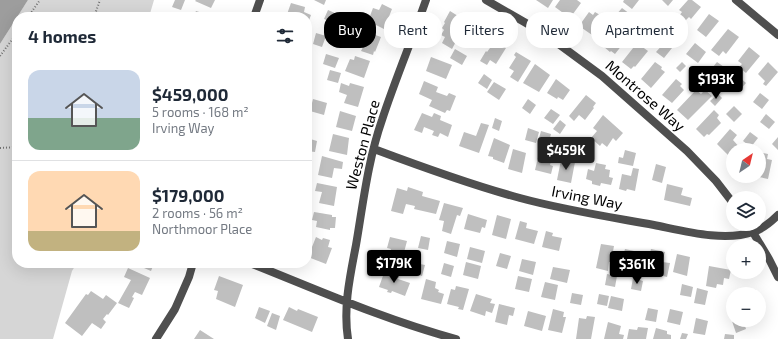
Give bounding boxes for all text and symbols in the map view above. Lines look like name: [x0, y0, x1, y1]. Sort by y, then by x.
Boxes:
chip: Buy: [324, 12, 376, 48]
chip: Rent: [384, 12, 442, 48]
chip: Filters: [450, 12, 518, 48]
chip: New: [526, 12, 583, 48]
chip: Apartment: [591, 12, 688, 48]
icon: filters: [274, 25, 296, 47]
text: 4 homes: [28, 26, 96, 46]
street label: Montrose Way: [602, 56, 689, 135]
pin: $193K: [688, 66, 744, 100]
text: $193K: [698, 71, 734, 87]
text: $459,000: [152, 84, 228, 104]
icon: home: [60, 86, 108, 134]
street label: Weston Place: [341, 98, 383, 192]
text: 5 rooms · 168 m²: [152, 104, 249, 120]
text: Irving Way: [152, 120, 214, 136]
pin: $459K: [538, 137, 594, 171]
text: $459K: [547, 142, 585, 158]
north arrow: [726, 143, 766, 183]
map controls: [726, 143, 766, 327]
street label: Irving Way: [550, 181, 624, 213]
text: $179,000: [152, 185, 225, 205]
icon: home: [60, 187, 108, 235]
button: layers: [726, 191, 766, 231]
text: 2 rooms · 56 m²: [152, 205, 243, 221]
text: Northmoor Place: [152, 221, 252, 237]
button: +: [726, 239, 766, 279]
pin: $179K: [366, 250, 422, 284]
pin: $361K: [609, 251, 665, 285]
text: $179K: [376, 255, 412, 271]
text: $361K: [619, 256, 655, 272]
button: −: [726, 287, 766, 327]

